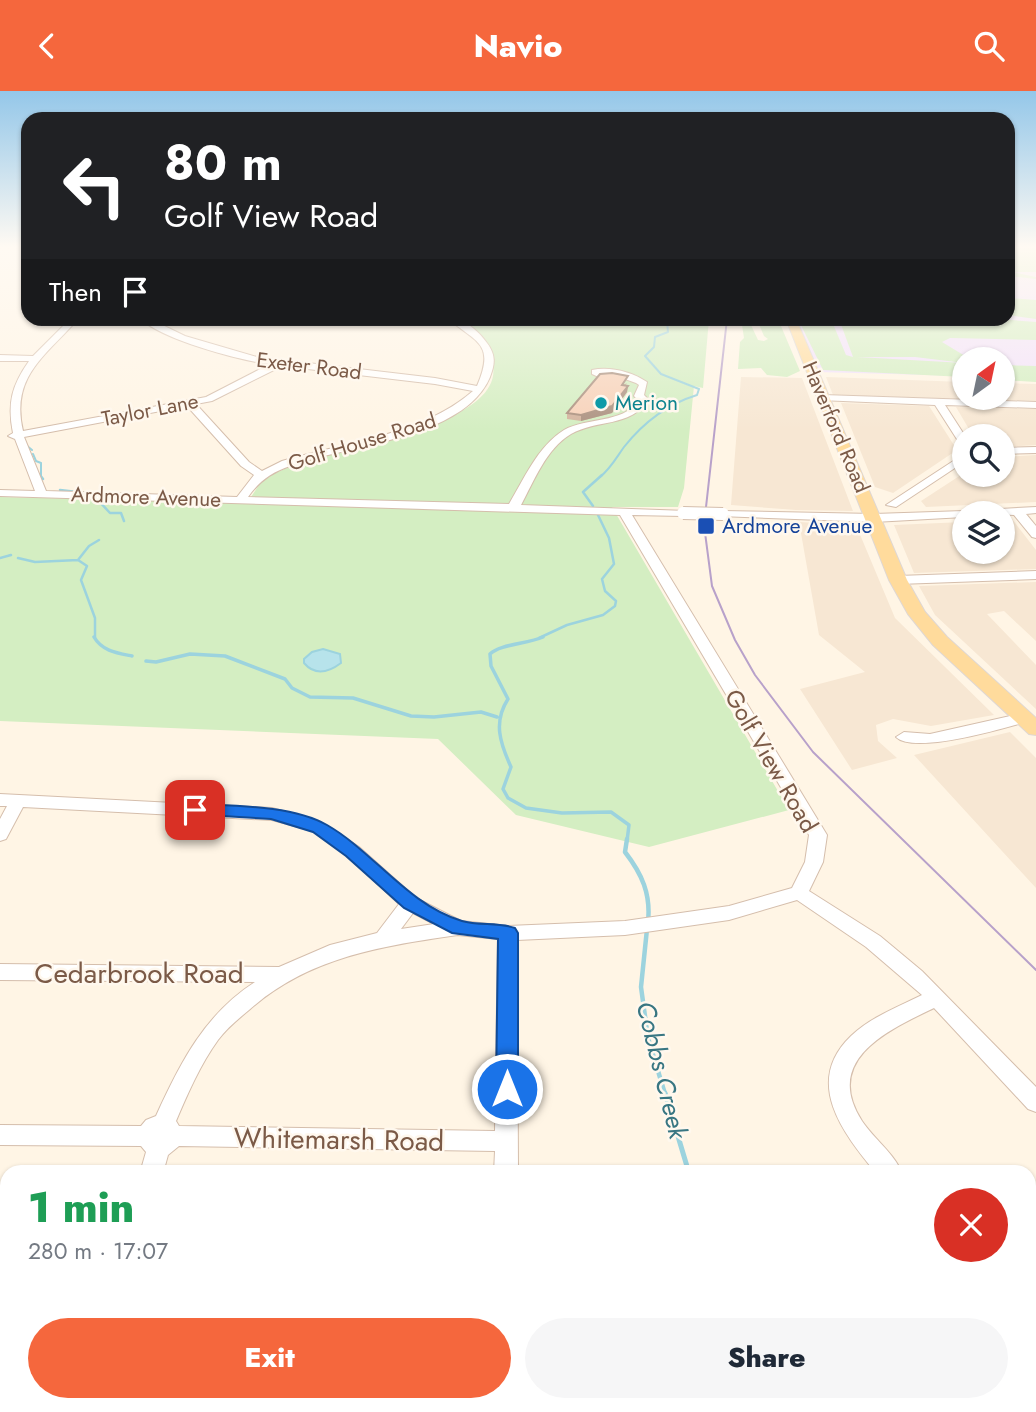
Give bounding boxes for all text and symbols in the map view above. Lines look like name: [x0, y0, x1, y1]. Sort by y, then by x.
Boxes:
text: Navio: [473, 23, 563, 69]
icon: back: [28, 27, 66, 65]
icon: search: [970, 27, 1008, 65]
text: 80 m: [164, 128, 282, 198]
icon: left: [49, 140, 140, 231]
text: Golf View Road: [164, 193, 378, 239]
text: Then: [49, 273, 102, 311]
icon: arrive: [116, 273, 154, 311]
street label: Exeter Road: [255, 345, 363, 387]
north arrow: [952, 347, 1015, 409]
map controls: [952, 347, 1015, 564]
street label: Haverford Road: [795, 357, 877, 497]
street label: Taylor Lane: [99, 386, 201, 434]
place label: Merion: [615, 388, 678, 418]
marker: Merion: [593, 395, 609, 411]
street label: Golf House Road: [284, 405, 440, 479]
button: search: [952, 424, 1015, 487]
street label: Ardmore Avenue: [70, 479, 222, 515]
button: layers: [952, 501, 1015, 564]
place label: Ardmore Avenue: [722, 511, 872, 541]
marker: Ardmore Avenue: [696, 516, 716, 536]
street label: Golf View Road: [716, 682, 827, 839]
pin: [165, 780, 225, 840]
icon: arrive: [176, 791, 214, 829]
street label: Cedarbrook Road: [34, 953, 244, 994]
water label: Cobbs Creek: [627, 997, 698, 1145]
position arrow: [470, 1052, 544, 1126]
street label: Whitemarsh Road: [233, 1117, 445, 1162]
text: 1 min: [28, 1177, 134, 1238]
button: close: [934, 1188, 1008, 1262]
text: 280 m · 17:07: [28, 1234, 168, 1268]
button: Exit: [28, 1318, 511, 1398]
button: Share: [525, 1318, 1008, 1398]

